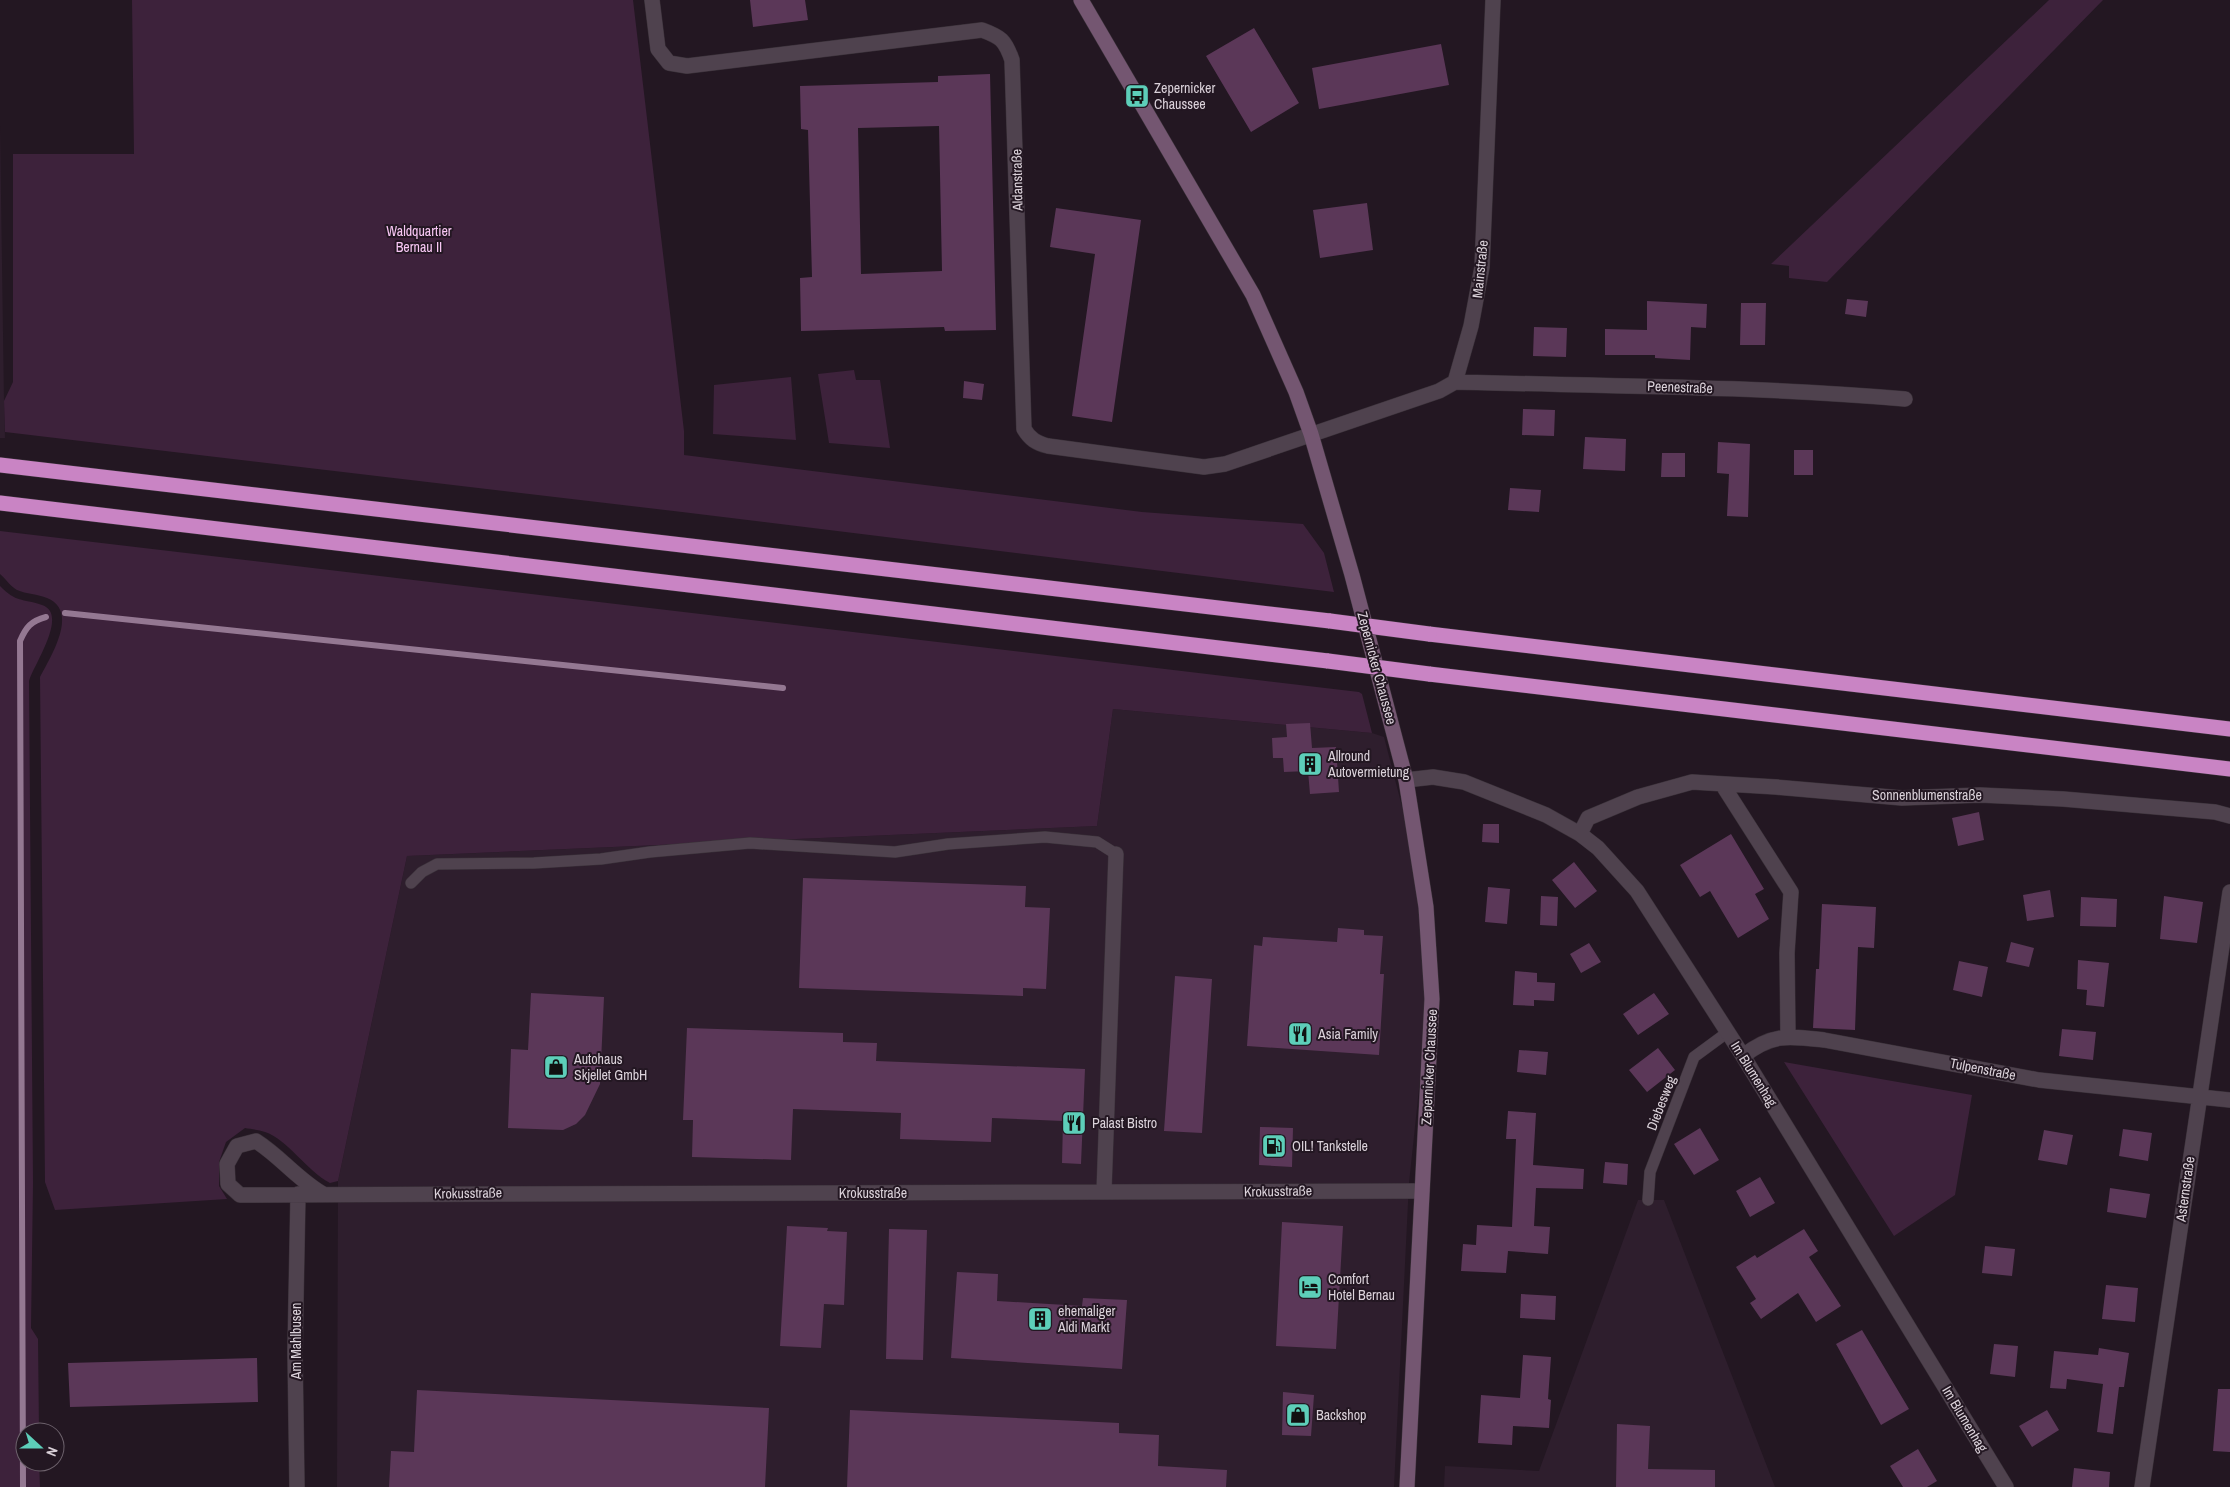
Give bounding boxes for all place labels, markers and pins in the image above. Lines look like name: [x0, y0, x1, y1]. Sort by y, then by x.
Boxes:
place label: Zepernicker Chaussee: [1154, 79, 1215, 113]
bus stop icon: Zepernicker Chaussee: [1124, 83, 1150, 109]
place label: Allround Autovermietung: [1327, 747, 1410, 781]
building icon: Allround Autovermietung: [1297, 751, 1323, 777]
restaurant icon: Asia Family: [1287, 1021, 1313, 1047]
place label: Asia Family: [1317, 1025, 1378, 1043]
place label: Autohaus Skjellet GmbH: [573, 1050, 647, 1084]
shop icon: Autohaus Skjellet GmbH: [543, 1054, 569, 1080]
restaurant icon: Palast Bistro: [1061, 1110, 1087, 1136]
place label: Palast Bistro: [1092, 1114, 1157, 1132]
fuel station icon: OIL! Tankstelle: [1261, 1133, 1287, 1159]
place label: OIL! Tankstelle: [1292, 1137, 1368, 1155]
place label: Comfort Hotel Bernau: [1328, 1270, 1395, 1304]
hotel icon: Comfort Hotel Bernau: [1297, 1274, 1323, 1300]
place label: ehemaliger Aldi Markt: [1057, 1302, 1116, 1336]
building icon: ehemaliger Aldi Markt: [1027, 1306, 1053, 1332]
shop icon: Backshop: [1285, 1402, 1311, 1428]
place label: Backshop: [1316, 1406, 1366, 1424]

